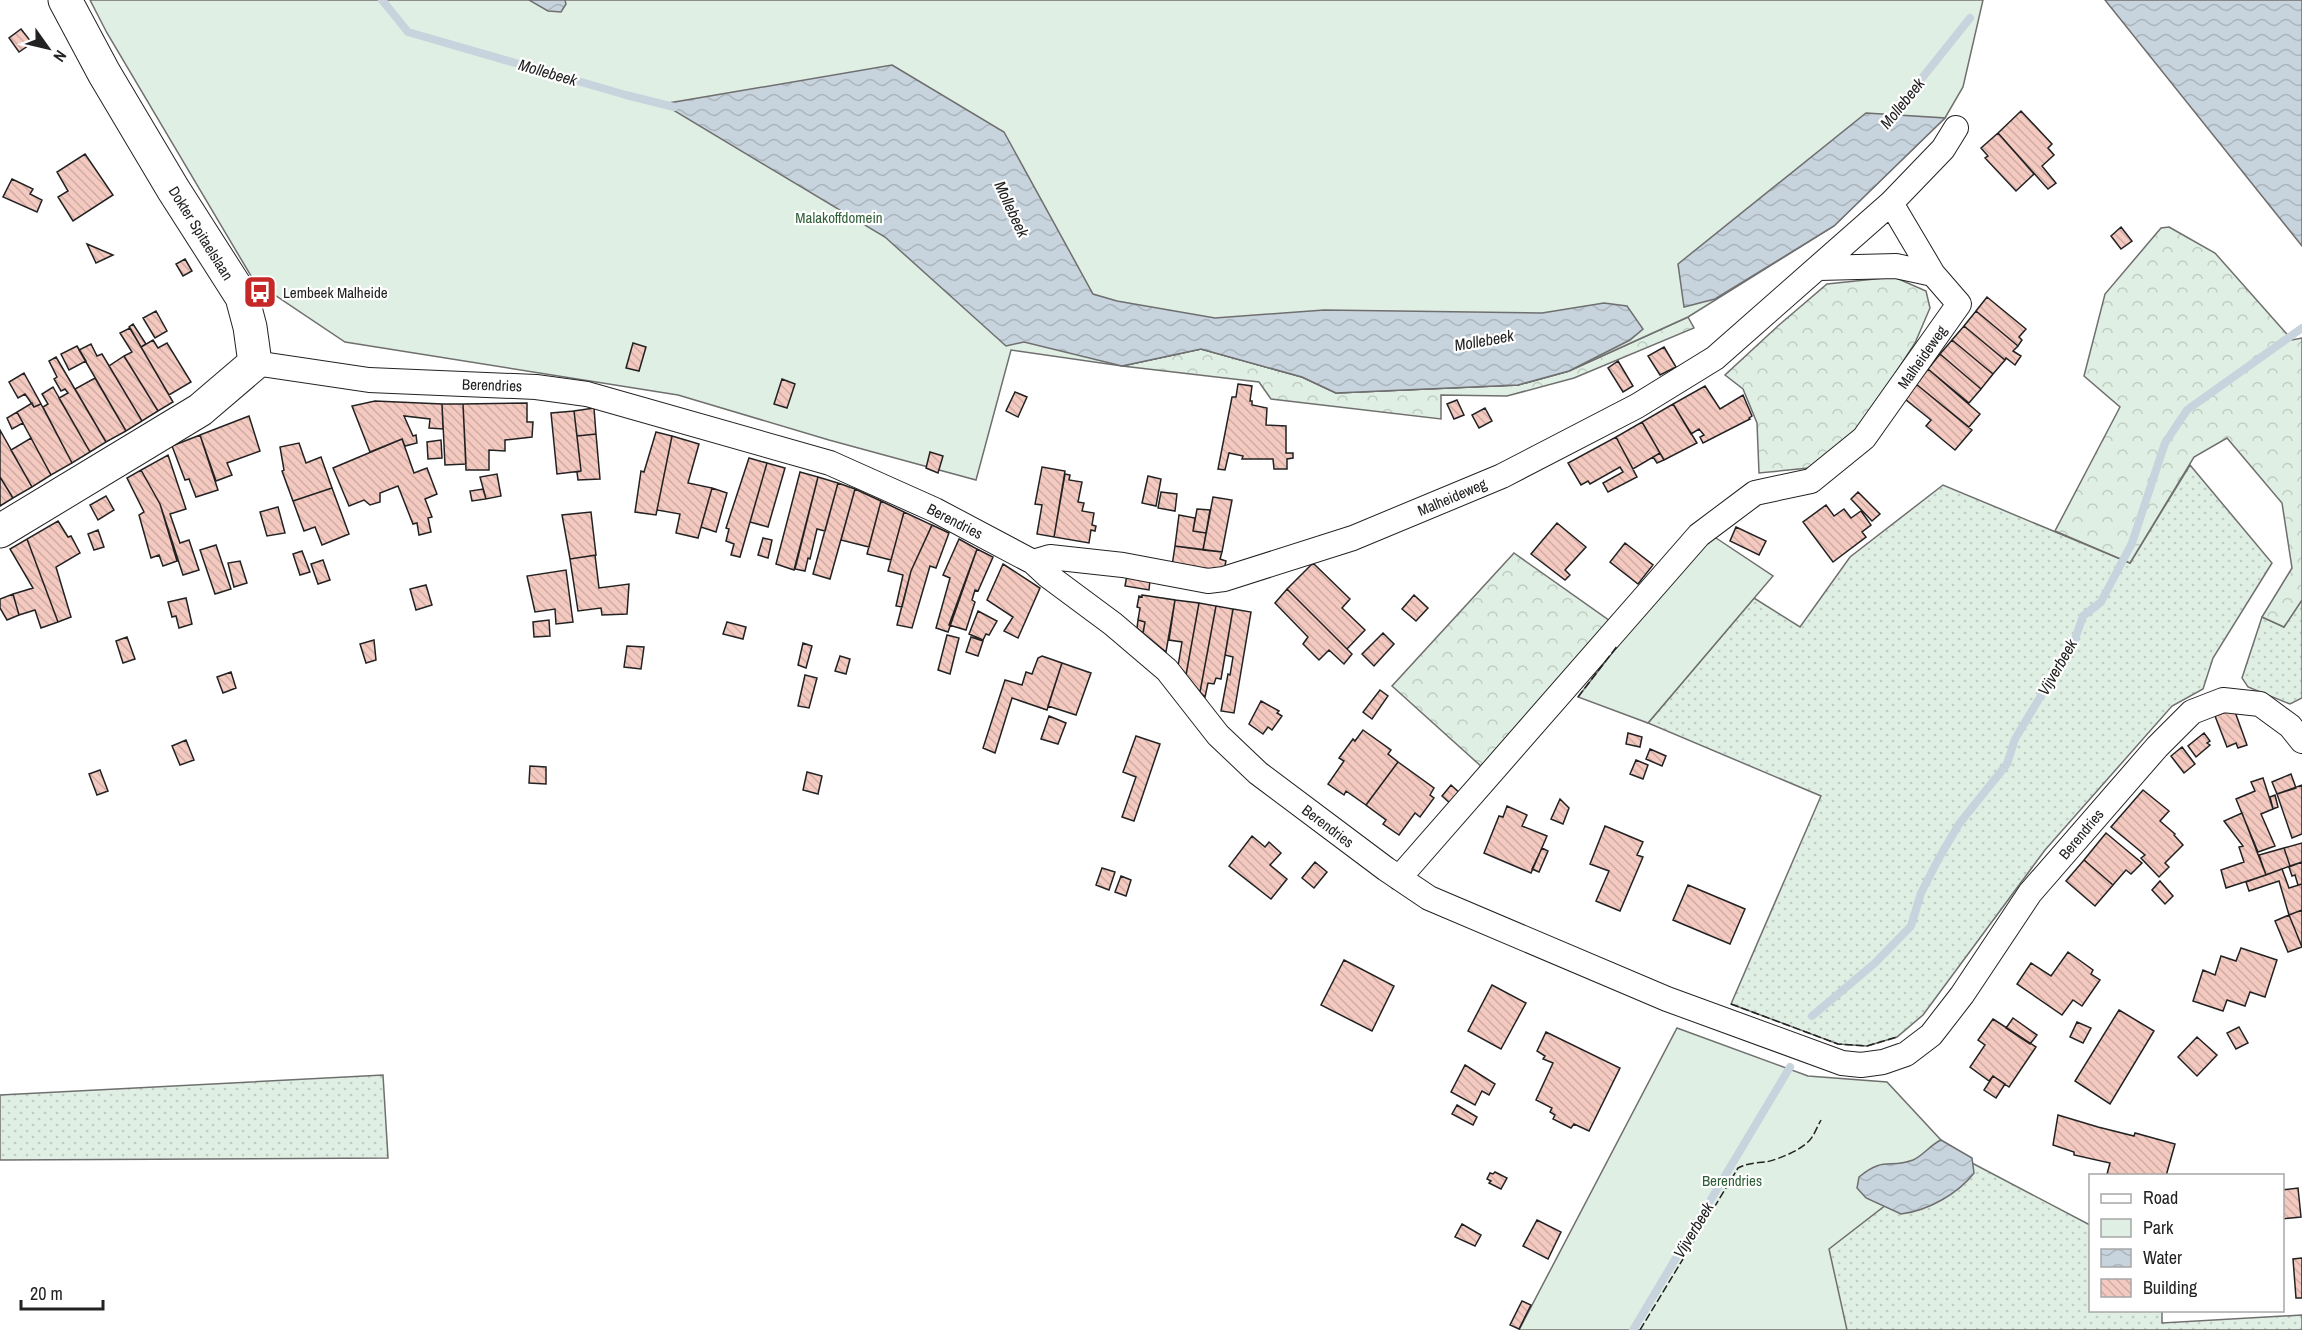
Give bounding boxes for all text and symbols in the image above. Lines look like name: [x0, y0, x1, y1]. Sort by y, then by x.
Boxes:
north arrow: [18, 18, 78, 78]
text: N: [49, 46, 72, 66]
water label: Mollebeek: [516, 53, 580, 91]
water label: Mollebeek: [1875, 73, 1930, 133]
water label: Mollebeek: [989, 177, 1035, 241]
street label: Dokter Spitaelslaan: [164, 182, 238, 284]
park label: Malakoffdomein: [795, 207, 883, 228]
bus stop icon: Lembeek Malheide: [242, 274, 278, 310]
place label: Lembeek Malheide: [283, 282, 388, 303]
street label: Malheideweg: [1892, 321, 1952, 393]
water label: Mollebeek: [1453, 324, 1516, 356]
street label: Berendries: [462, 373, 522, 397]
street label: Malheideweg: [1414, 473, 1490, 521]
street label: Berendries: [923, 498, 987, 544]
water label: Vijverbeek: [2032, 634, 2082, 699]
street label: Berendries: [1298, 800, 1358, 852]
street label: Berendries: [2054, 804, 2108, 864]
park label: Berendries: [1702, 1170, 1762, 1191]
legend: [2089, 1174, 2284, 1312]
text: Road: [2143, 1185, 2178, 1210]
water label: Vijverbeek: [1668, 1198, 1719, 1262]
text: Park: [2143, 1215, 2174, 1240]
text: Water: [2143, 1245, 2182, 1270]
scale bar: [21, 1273, 104, 1311]
text: Building: [2143, 1275, 2198, 1300]
text: 20 m: [30, 1281, 63, 1306]

